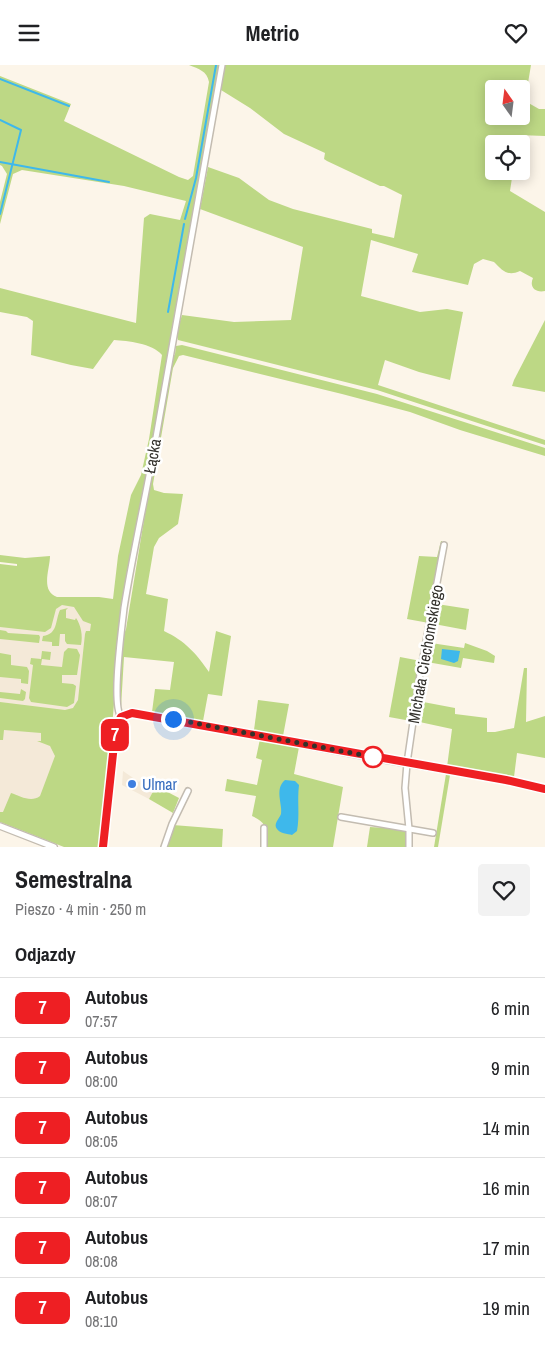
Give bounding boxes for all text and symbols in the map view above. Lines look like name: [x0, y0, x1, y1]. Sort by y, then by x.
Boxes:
text: Metrio: [245, 18, 300, 48]
icon: menu: [15, 19, 43, 47]
icon: heart: [502, 19, 530, 47]
north arrow: [485, 80, 530, 125]
map controls: [485, 80, 530, 180]
button: locate: [485, 135, 530, 180]
street label: Łącka: [138, 436, 166, 475]
street label: Michała Ciechomskiego: [402, 583, 448, 725]
your location: [161, 707, 186, 732]
line badge: 7: [99, 719, 131, 751]
text: 7: [111, 722, 119, 747]
unlabelled marker: [362, 746, 384, 768]
place label: Ulmar: [142, 773, 178, 795]
marker: Ulmar: [126, 778, 138, 790]
text: Semestralna: [15, 863, 132, 895]
button: heart: [478, 864, 530, 916]
text: Pieszo · 4 min · 250 m: [15, 898, 146, 920]
text: Odjazdy: [15, 941, 76, 967]
text: Autobus: [85, 984, 148, 1010]
text: 7: [38, 995, 47, 1020]
text: 6 min: [491, 995, 530, 1021]
text: 07:57: [85, 1010, 118, 1032]
text: Autobus: [85, 1044, 148, 1070]
text: 7: [38, 1055, 47, 1080]
text: 9 min: [491, 1055, 530, 1081]
text: 08:00: [85, 1070, 118, 1092]
text: Autobus: [85, 1104, 148, 1130]
text: 7: [38, 1115, 47, 1140]
text: 14 min: [482, 1115, 530, 1141]
text: 08:05: [85, 1130, 118, 1152]
text: Autobus: [85, 1164, 148, 1190]
text: 7: [38, 1175, 47, 1200]
text: 16 min: [482, 1175, 530, 1201]
text: 08:07: [85, 1190, 118, 1212]
text: Autobus: [85, 1224, 148, 1250]
text: 7: [38, 1235, 47, 1260]
text: 17 min: [482, 1235, 530, 1261]
text: 08:08: [85, 1250, 118, 1272]
text: Autobus: [85, 1284, 148, 1310]
text: 7: [38, 1295, 47, 1320]
text: 19 min: [482, 1295, 530, 1321]
text: 08:10: [85, 1310, 118, 1332]

